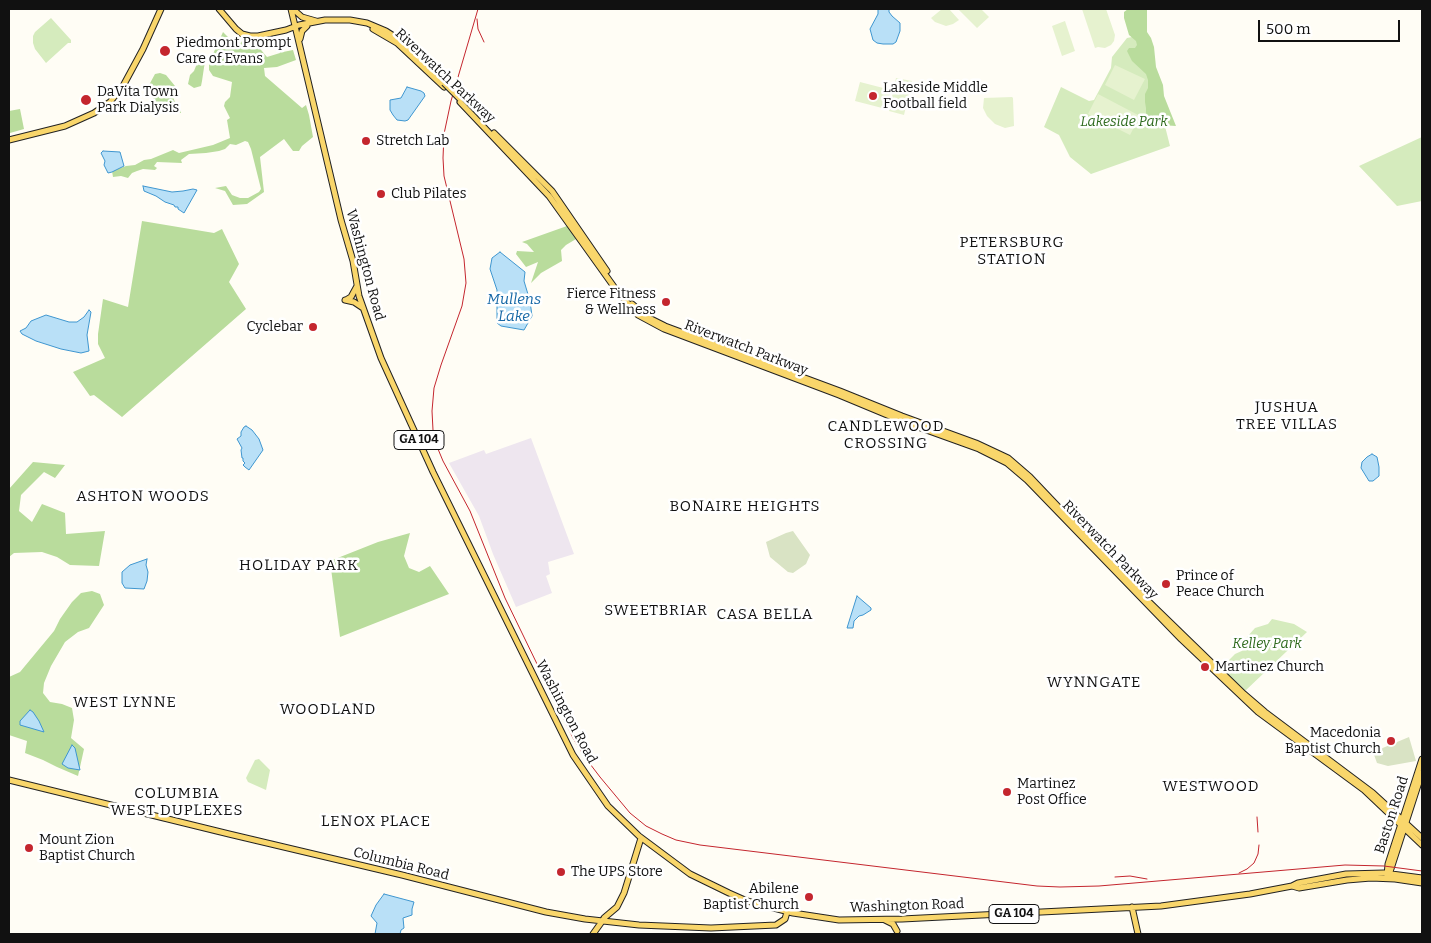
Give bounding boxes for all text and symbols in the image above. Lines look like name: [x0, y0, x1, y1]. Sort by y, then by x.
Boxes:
scale bar: [1261, 10, 1404, 42]
text: 500 m: [1266, 20, 1311, 38]
street label: Riverwatch Parkway: [391, 25, 499, 127]
place label: Piedmont Prompt Care of Evans: [176, 35, 291, 68]
marker: Piedmont Prompt Care of Evans: [158, 44, 172, 58]
place label: Lakeside Middle Football field: [883, 80, 988, 112]
place label: DaVita Town Park Dialysis: [97, 84, 179, 116]
marker: Lakeside Middle Football field: [867, 90, 879, 102]
marker: DaVita Town Park Dialysis: [79, 93, 93, 107]
park label: Lakeside Park: [1080, 114, 1168, 130]
place label: Stretch Lab: [376, 133, 449, 149]
marker: Stretch Lab: [360, 135, 372, 147]
place label: Club Pilates: [391, 186, 466, 202]
marker: Club Pilates: [375, 188, 387, 200]
street label: Washington Road: [342, 208, 388, 322]
district label: PETERSBURG STATION: [958, 234, 1066, 269]
place label: Fierce Fitness & Wellness: [567, 286, 656, 318]
water label: Mullens Lake: [487, 291, 541, 326]
marker: Fierce Fitness & Wellness: [660, 296, 672, 308]
street label: Riverwatch Parkway: [682, 317, 810, 379]
place label: Cyclebar: [247, 319, 303, 335]
marker: Cyclebar: [307, 321, 319, 333]
district label: JUSHUA TREE VILLAS: [1235, 399, 1339, 434]
district label: CANDLEWOOD CROSSING: [826, 418, 946, 453]
road number: GA 104: [394, 430, 444, 450]
district label: ASHTON WOODS: [75, 488, 211, 506]
street label: Riverwatch Parkway: [1059, 497, 1161, 603]
district label: BONAIRE HEIGHTS: [668, 498, 822, 516]
district label: HOLIDAY PARK: [238, 557, 360, 575]
place label: Prince of Peace Church: [1176, 568, 1264, 600]
marker: Prince of Peace Church: [1160, 578, 1172, 590]
district label: SWEETBRIAR: [603, 602, 709, 620]
district label: CASA BELLA: [715, 606, 815, 624]
park label: Kelley Park: [1232, 636, 1302, 652]
street label: Washington Road: [532, 658, 600, 766]
place label: Martinez Church: [1215, 659, 1324, 675]
marker: Martinez Church: [1199, 661, 1211, 673]
district label: WYNNGATE: [1046, 674, 1142, 692]
district label: WEST LYNNE: [72, 694, 178, 712]
district label: WOODLAND: [279, 701, 377, 719]
place label: Macedonia Baptist Church: [1285, 725, 1381, 758]
marker: Macedonia Baptist Church: [1385, 735, 1397, 747]
street label: Baston Road: [1372, 774, 1412, 856]
place label: Martinez Post Office: [1017, 776, 1087, 809]
district label: WESTWOOD: [1161, 778, 1261, 796]
district label: COLUMBIA WEST DUPLEXES: [109, 785, 245, 820]
marker: Martinez Post Office: [1001, 786, 1013, 798]
district label: LENOX PLACE: [320, 813, 432, 831]
place label: Mount Zion Baptist Church: [39, 832, 135, 864]
marker: Mount Zion Baptist Church: [23, 842, 35, 854]
street label: Columbia Road: [351, 844, 451, 884]
place label: The UPS Store: [571, 864, 663, 880]
marker: The UPS Store: [555, 866, 567, 878]
place label: Abilene Baptist Church: [703, 881, 799, 914]
marker: Abilene Baptist Church: [803, 891, 815, 903]
street label: Washington Road: [849, 896, 965, 916]
road number: GA 104: [989, 904, 1039, 924]

